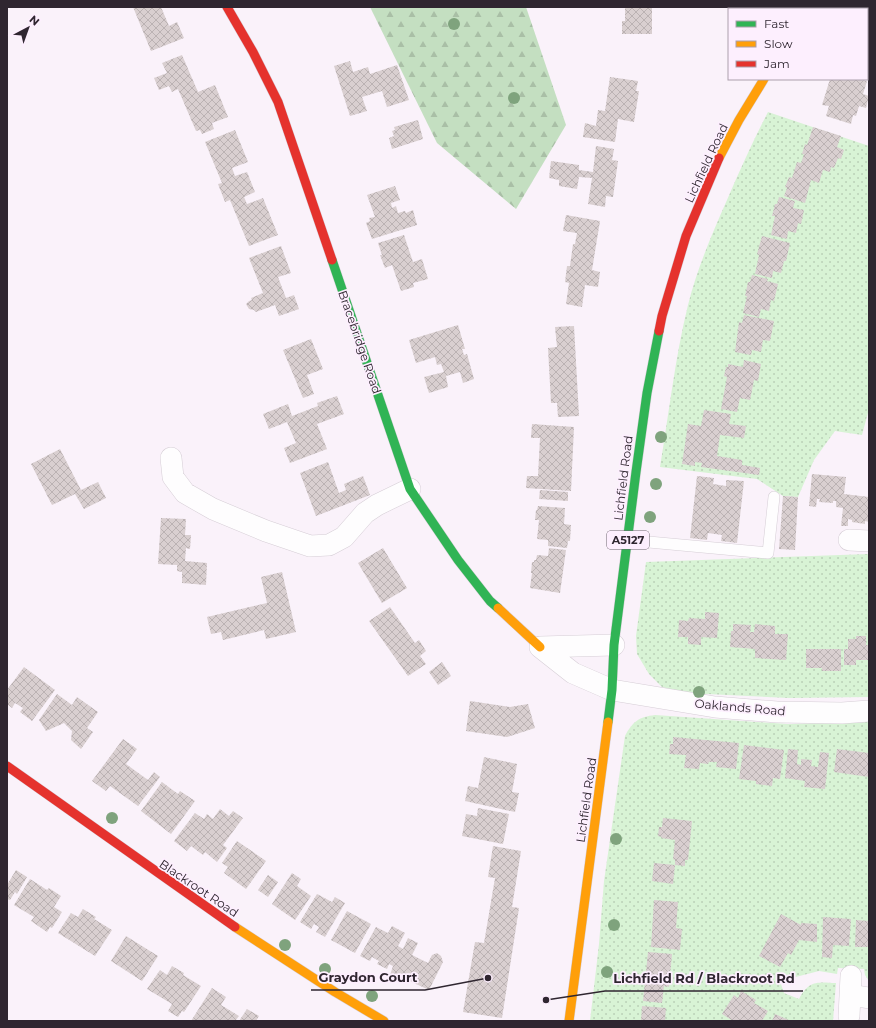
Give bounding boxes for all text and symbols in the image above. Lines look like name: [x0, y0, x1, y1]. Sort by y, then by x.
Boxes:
north arrow: [8, 8, 48, 48]
legend: [728, 8, 868, 80]
text: N: [27, 12, 43, 29]
text: Fast: [764, 16, 789, 31]
text: Slow: [764, 36, 793, 51]
text: Jam: [763, 56, 790, 71]
street label: Lichfield Road: [681, 121, 731, 205]
street label: Bracebridge Road: [335, 288, 385, 396]
street label: Lichfield Road: [610, 435, 636, 521]
road number: A5127: [607, 531, 649, 549]
street label: Oaklands Road: [694, 696, 786, 718]
street label: Lichfield Road: [573, 757, 599, 843]
street label: Blackroot Road: [157, 856, 241, 920]
callout: Graydon Court: [311, 965, 425, 990]
callout: Lichfield Rd / Blackroot Rd: [605, 966, 803, 991]
text: Graydon Court: [319, 969, 418, 985]
text: Lichfield Rd / Blackroot Rd: [613, 970, 795, 986]

